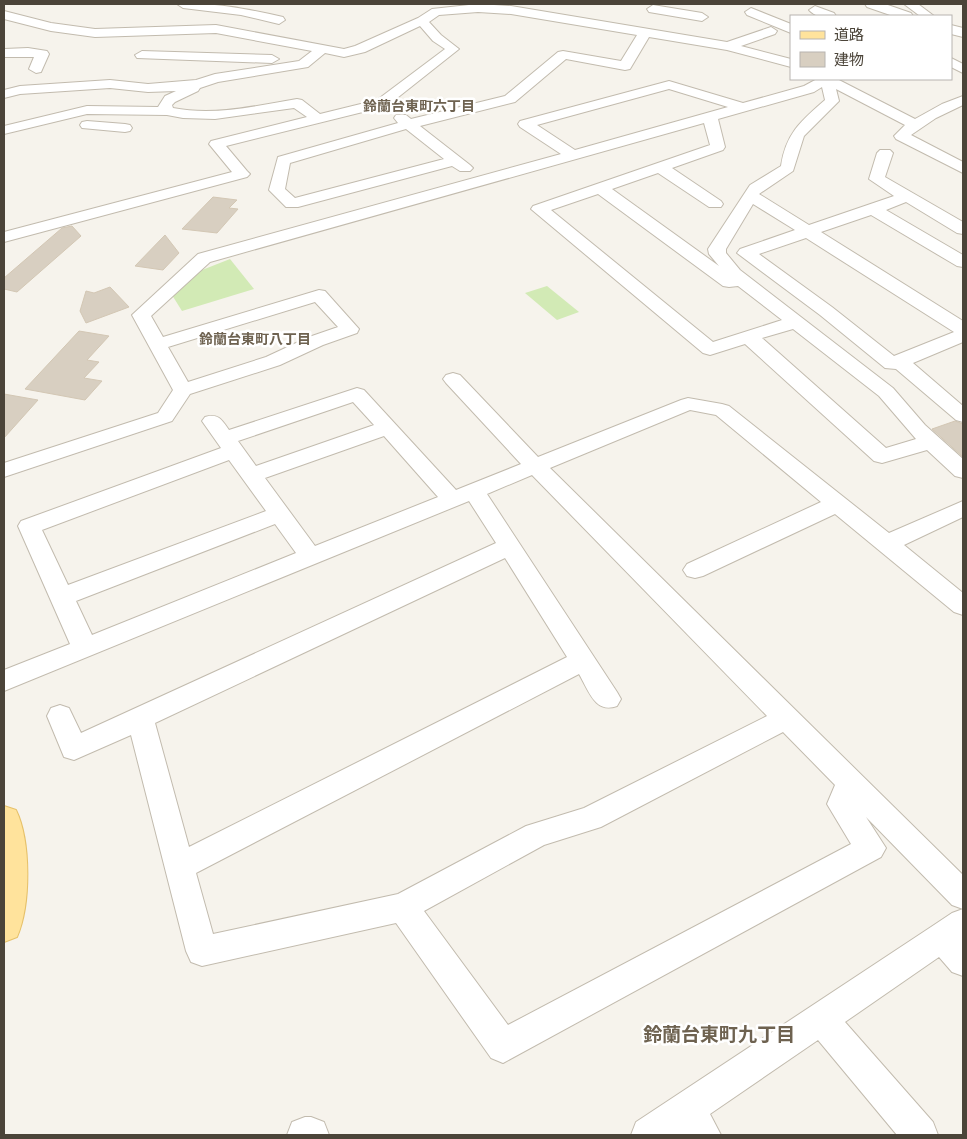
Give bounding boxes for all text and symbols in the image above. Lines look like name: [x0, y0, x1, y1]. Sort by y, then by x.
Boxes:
legend: [790, 15, 952, 80]
text: 道路: [834, 26, 864, 43]
text: 建物: [834, 51, 864, 68]
district label: 鈴蘭台東町六丁目: [363, 98, 475, 114]
district label: 鈴蘭台東町八丁目: [199, 331, 311, 347]
district label: 鈴蘭台東町九丁目: [643, 1023, 795, 1045]

